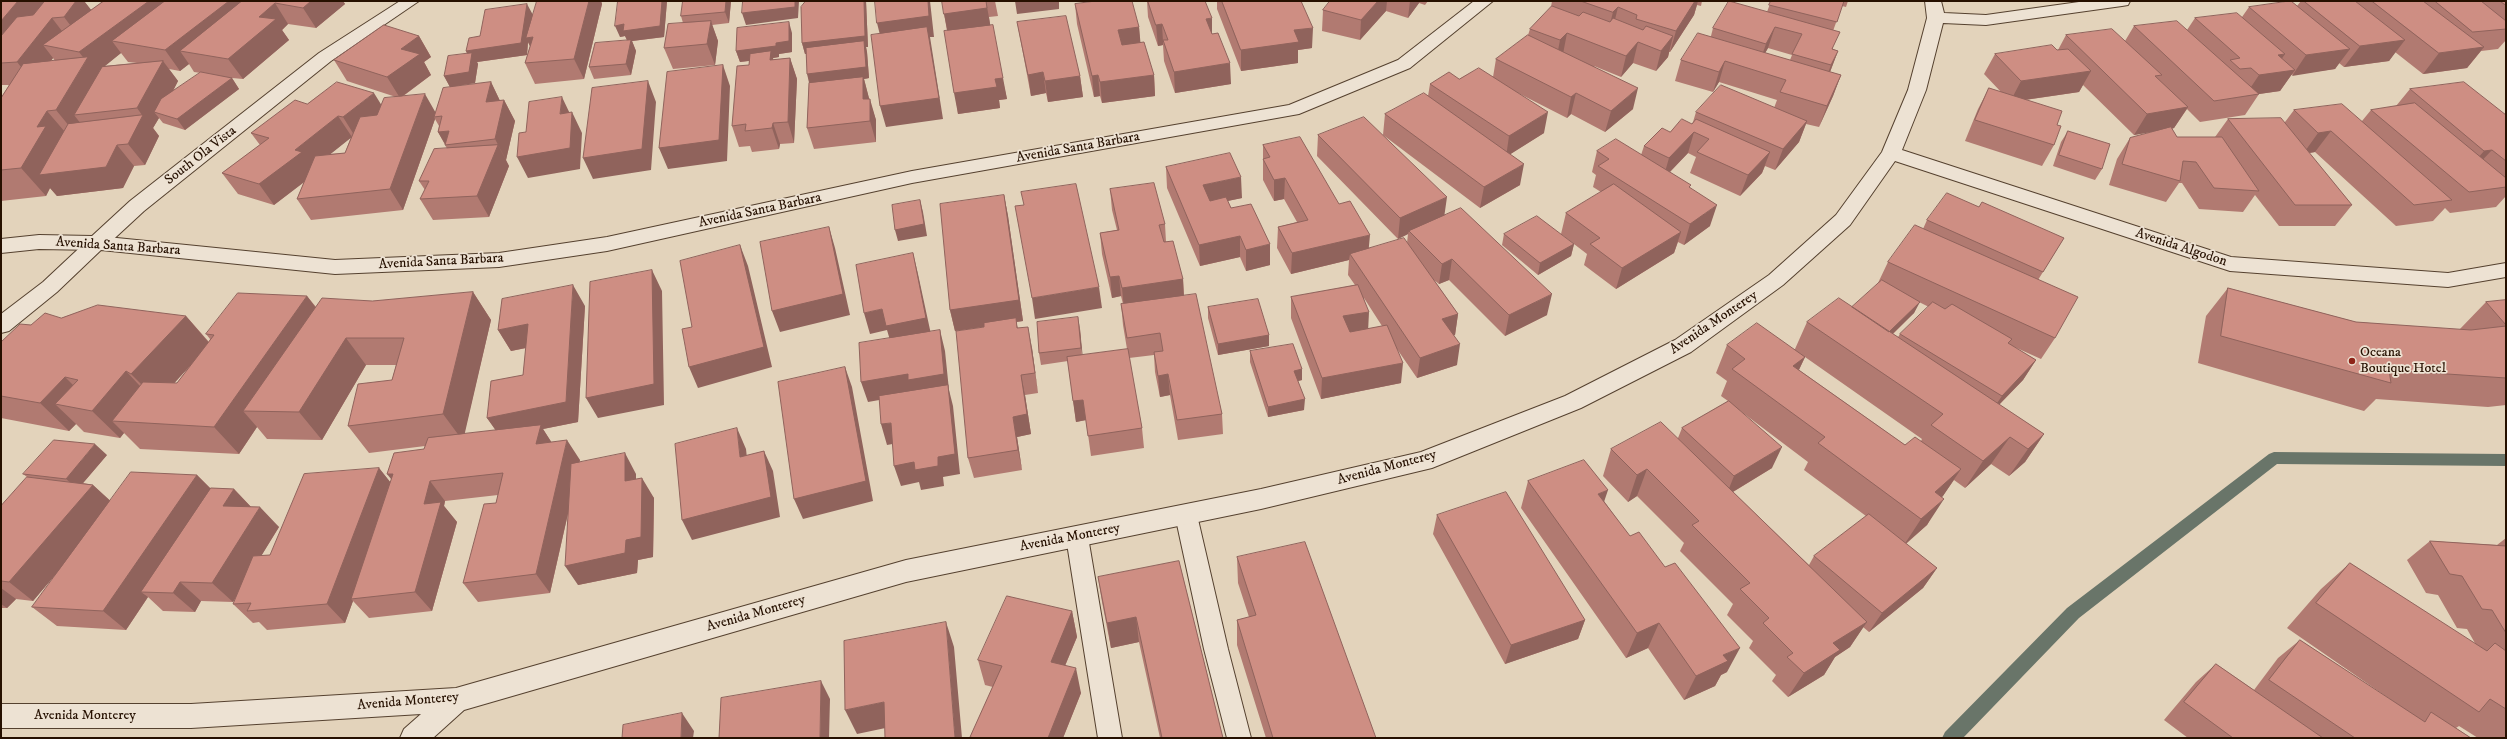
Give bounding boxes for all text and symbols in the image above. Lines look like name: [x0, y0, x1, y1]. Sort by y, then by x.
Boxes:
street label: South Ola Vista: [162, 123, 240, 189]
street label: Avenida Santa Barbara: [1015, 129, 1141, 167]
street label: Avenida Santa Barbara: [697, 190, 823, 232]
street label: Avenida Algodon: [2133, 225, 2229, 271]
street label: Avenida Santa Barbara: [55, 234, 181, 260]
street label: Avenida Santa Barbara: [378, 250, 504, 274]
street label: Avenida Monterey: [1667, 288, 1761, 358]
place label: Oceana Boutique Hotel: [2360, 345, 2446, 378]
marker: Oceana Boutique Hotel: [2347, 356, 2357, 366]
street label: Avenida Monterey: [1336, 447, 1438, 489]
street label: Avenida Monterey: [1018, 520, 1122, 556]
street label: Avenida Monterey: [705, 592, 807, 636]
street label: Avenida Monterey: [356, 689, 460, 715]
street label: Avenida Monterey: [34, 708, 136, 724]

